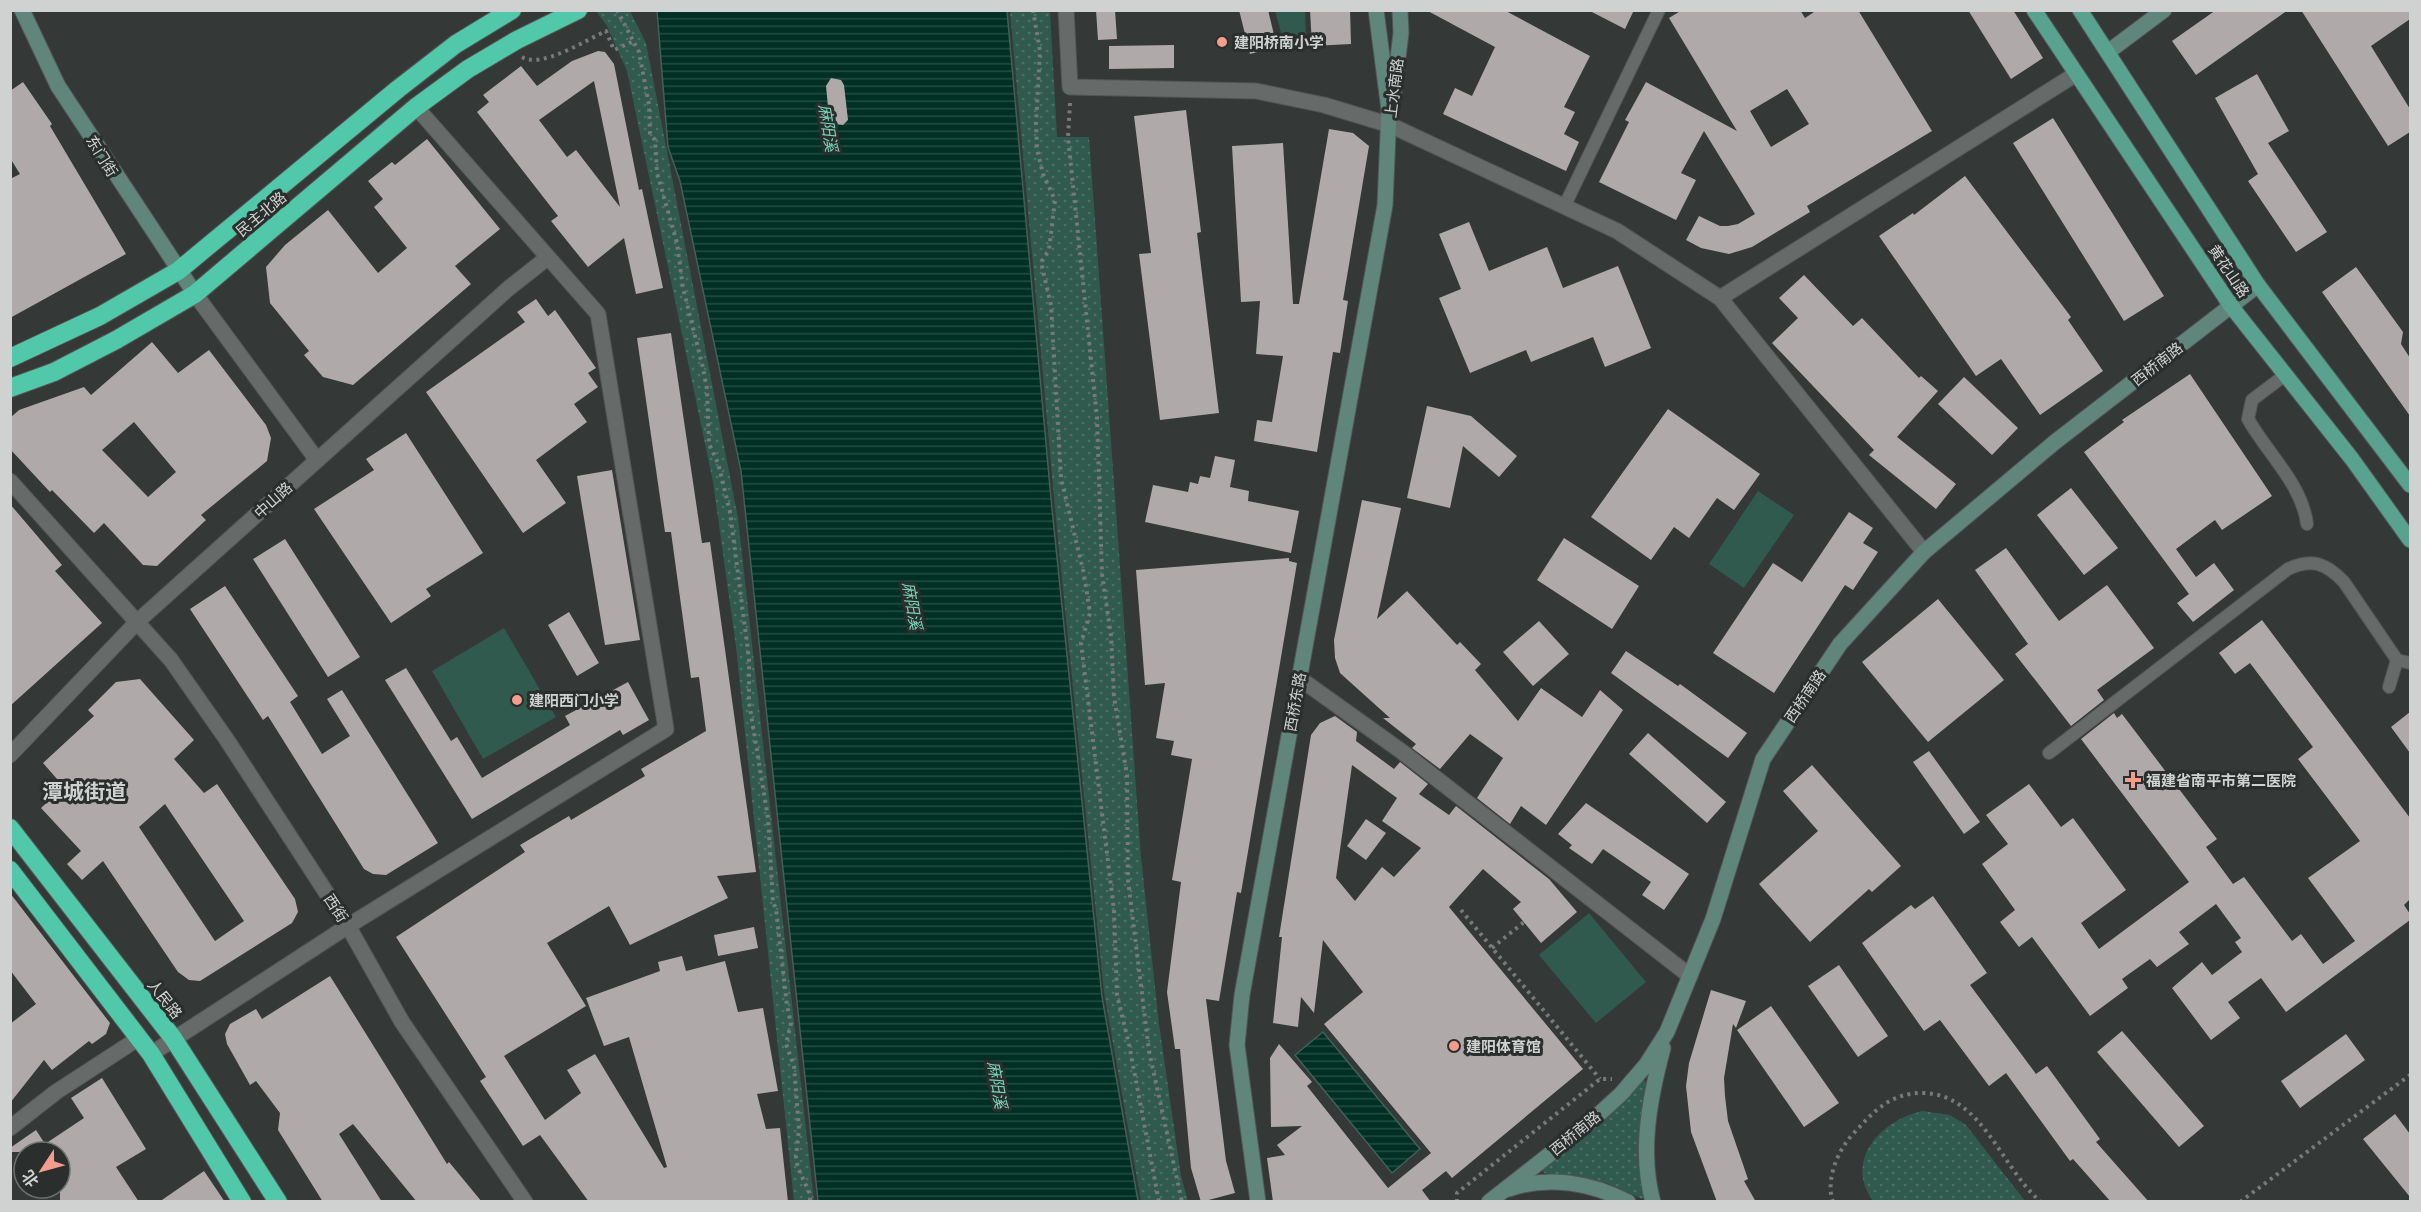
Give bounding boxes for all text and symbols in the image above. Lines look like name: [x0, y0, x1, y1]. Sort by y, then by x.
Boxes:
place label: 建阳桥南小学: [1234, 32, 1324, 53]
marker: 建阳桥南小学: [1215, 35, 1229, 49]
street label: 上水南路: [1380, 57, 1408, 119]
water label: 麻阳溪: [813, 102, 843, 155]
street label: 东门街: [81, 131, 123, 181]
street label: 民主北路: [231, 187, 291, 241]
street label: 黄花山路: [2204, 240, 2254, 302]
street label: 西桥南路: [2127, 337, 2187, 391]
street label: 中山路: [249, 477, 297, 523]
water label: 麻阳溪: [897, 580, 928, 634]
street label: 西桥南路: [1780, 665, 1830, 727]
street label: 西桥东路: [1279, 671, 1311, 733]
place label: 建阳西门小学: [529, 690, 619, 711]
marker: 建阳西门小学: [510, 693, 524, 707]
place label: 福建省南平市第二医院: [2146, 770, 2296, 791]
marker: 福建省南平市第二医院: [2124, 771, 2142, 789]
district label: 潭城街道: [42, 777, 126, 806]
street label: 西街: [319, 890, 353, 926]
street label: 人民路: [143, 975, 187, 1023]
place label: 建阳体育馆: [1466, 1036, 1541, 1057]
marker: 建阳体育馆: [1447, 1039, 1461, 1053]
water label: 麻阳溪: [982, 1059, 1013, 1113]
street label: 西桥南路: [1545, 1106, 1605, 1160]
north arrow: [12, 1140, 72, 1200]
text: 北: [16, 1165, 44, 1192]

